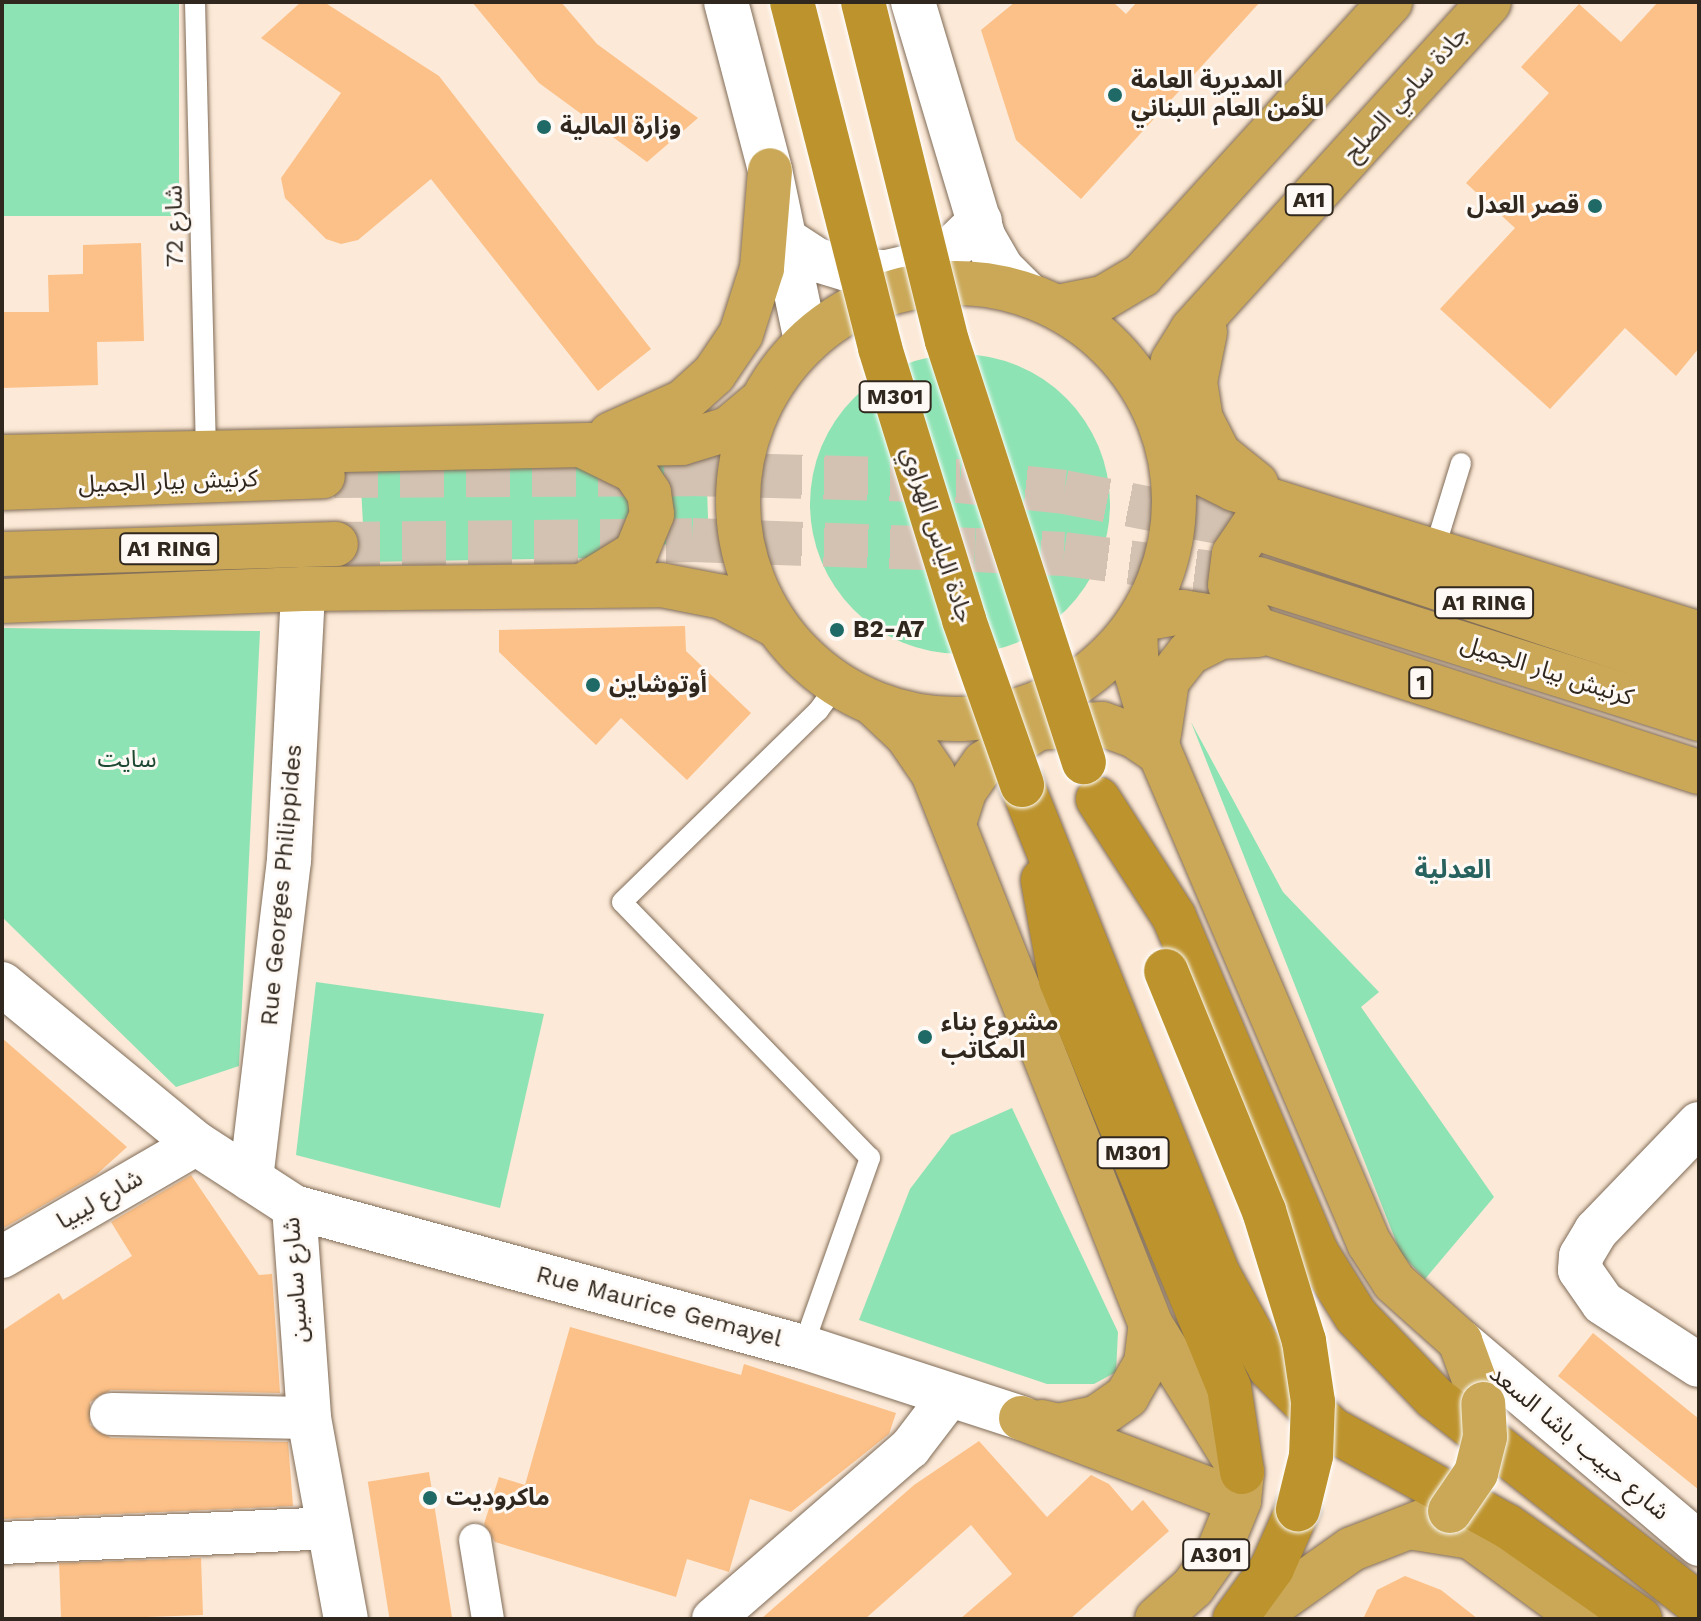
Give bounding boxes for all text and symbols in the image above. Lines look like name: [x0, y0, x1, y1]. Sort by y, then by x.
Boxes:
street label: جادة سامي الصلح: [1338, 20, 1474, 168]
place label: المديرية العامة للأمن العام اللبناني: [1131, 67, 1324, 123]
marker: المديرية العامة للأمن العام اللبناني: [1106, 86, 1124, 104]
place label: وزارة المالية: [560, 113, 681, 141]
marker: وزارة المالية: [535, 118, 553, 136]
road number: A11: [1283, 182, 1335, 218]
street label: شارع 72: [160, 185, 190, 267]
place label: قصر العدل: [1467, 192, 1579, 220]
marker: قصر العدل: [1586, 197, 1604, 215]
road number: M301: [857, 379, 933, 415]
street label: جادة الياس الهراوي: [895, 443, 979, 627]
street label: كرنيش بيار الجميل: [78, 464, 258, 500]
road number: A1 RING: [119, 531, 219, 567]
road number: A1 RING: [1434, 585, 1534, 621]
place label: B2-A7: [853, 616, 925, 644]
marker: B2-A7: [828, 621, 846, 639]
street label: كرنيش بيار الجميل: [1457, 630, 1637, 712]
road number: 1: [1407, 665, 1435, 701]
place label: أوتوشاين: [609, 671, 707, 699]
marker: أوتوشاين: [584, 676, 602, 694]
street label: Rue Georges Philippides: [255, 743, 309, 1027]
park label: سايت: [97, 746, 157, 774]
district label: العدلية: [1415, 854, 1491, 886]
place label: مشروع بناء المكاتب: [941, 1009, 1058, 1065]
marker: مشروع بناء المكاتب: [916, 1028, 934, 1046]
road number: M301: [1095, 1135, 1171, 1171]
street label: شارع ليبيا: [52, 1164, 148, 1236]
street label: شارع ساسين: [277, 1216, 315, 1344]
street label: Rue Maurice Gemayel: [533, 1260, 785, 1354]
street label: شارع حبيب باشا السعد: [1483, 1359, 1675, 1527]
place label: ماكروديت: [446, 1484, 550, 1512]
marker: ماكروديت: [421, 1489, 439, 1507]
road number: A301: [1182, 1537, 1250, 1573]

